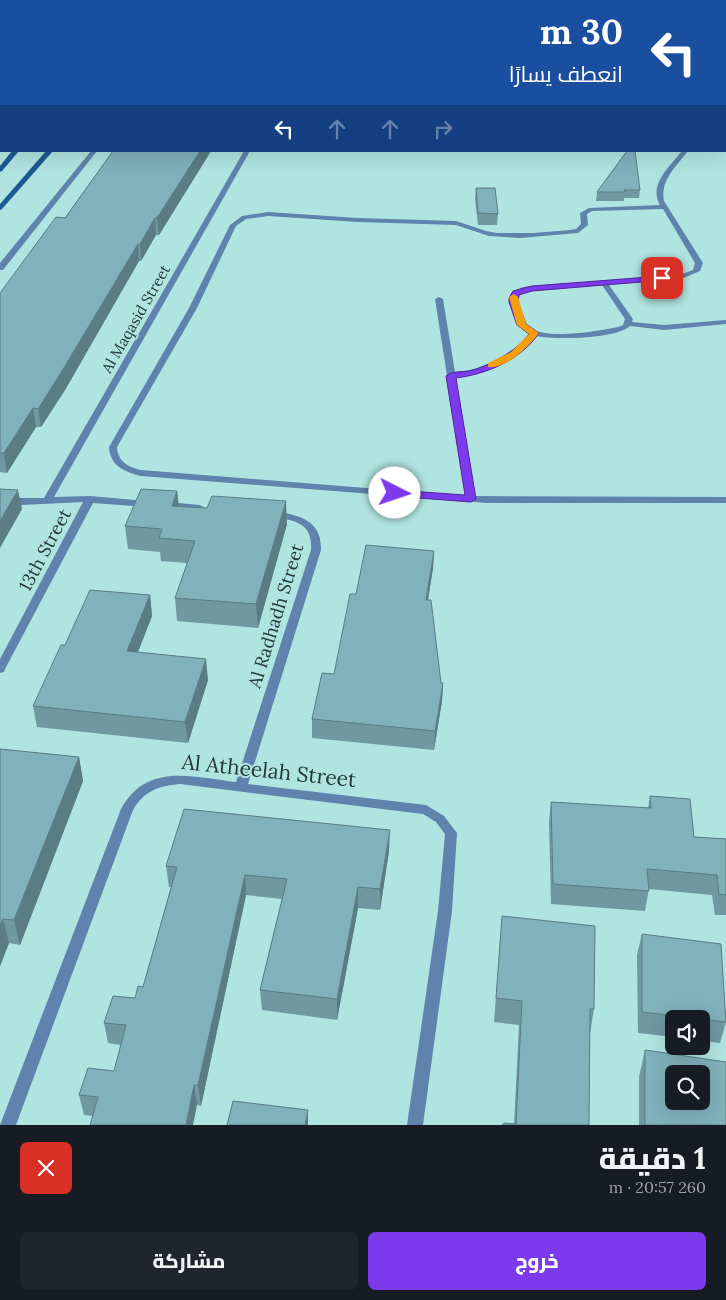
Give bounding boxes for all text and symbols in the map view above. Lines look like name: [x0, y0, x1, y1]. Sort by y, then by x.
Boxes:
text: 30 m: [540, 9, 623, 54]
icon: left: [641, 20, 706, 85]
text: انعطف يسارًا: [509, 60, 623, 88]
icon: left: [270, 115, 298, 143]
icon: ahead: [323, 115, 351, 143]
icon: ahead: [376, 115, 404, 143]
icon: right: [429, 115, 457, 143]
pin: [641, 257, 683, 299]
street label: Al Maqasid Street: [96, 261, 174, 377]
icon: arrive: [648, 264, 676, 292]
position arrow: [368, 466, 420, 518]
street label: 13th Street: [13, 505, 76, 595]
street label: Al Radhadh Street: [242, 541, 308, 692]
street label: Al Atheelah Street: [180, 748, 358, 793]
map controls: [665, 1010, 710, 1110]
button: sound: [665, 1010, 710, 1055]
button: search: [665, 1065, 710, 1110]
text: 1 دقيقة: [599, 1139, 706, 1177]
button: close: [20, 1142, 72, 1194]
text: 260 m · 20:57: [609, 1177, 706, 1197]
button: مشاركة: [20, 1232, 358, 1290]
button: خروج: [368, 1232, 706, 1290]

